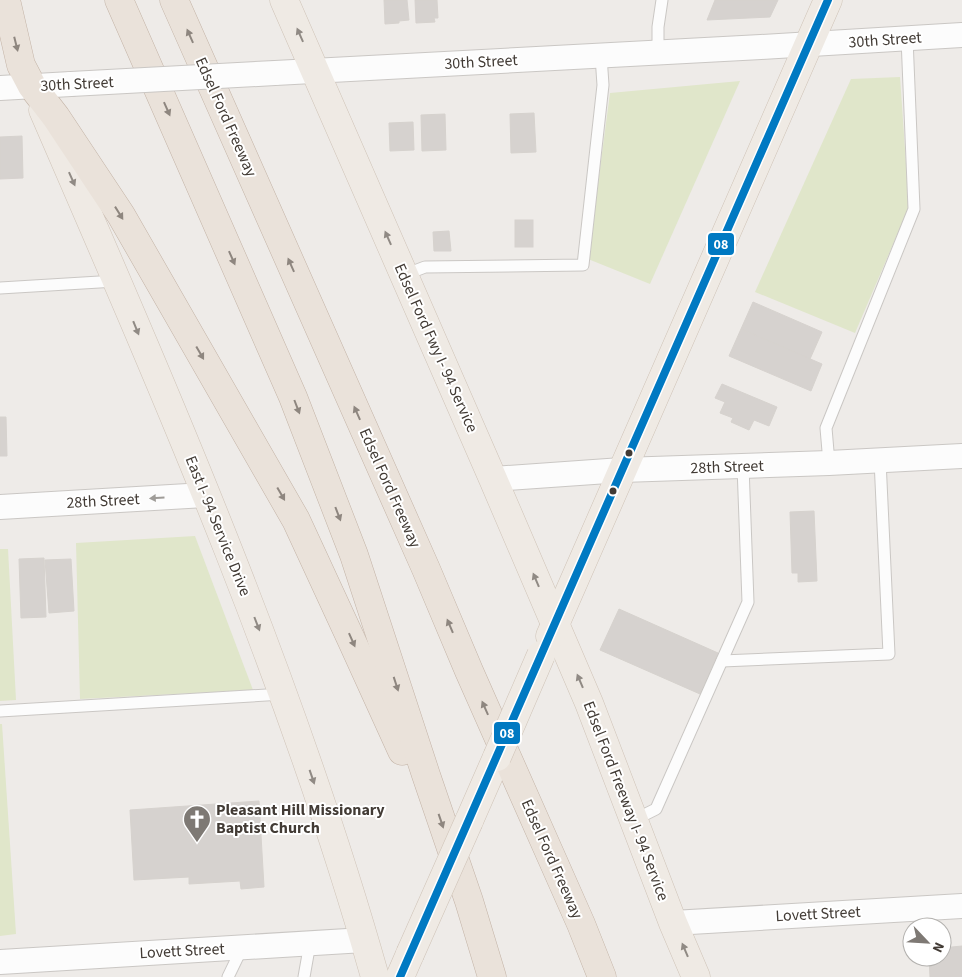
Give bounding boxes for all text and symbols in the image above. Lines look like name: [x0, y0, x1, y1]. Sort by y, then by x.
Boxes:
street label: 30th Street: [848, 26, 923, 54]
one-way arrow: [295, 28, 304, 43]
one-way arrow: [186, 29, 194, 43]
one-way arrow: [12, 36, 20, 51]
street label: 30th Street: [444, 49, 519, 75]
street label: Edsel Ford Freeway: [190, 54, 262, 181]
street label: 30th Street: [40, 71, 115, 97]
one-way arrow: [163, 102, 171, 116]
one-way arrow: [69, 172, 77, 186]
one-way arrow: [114, 206, 124, 219]
one-way arrow: [384, 231, 392, 245]
line badge: 08: [707, 232, 735, 256]
text: 08: [714, 235, 728, 255]
one-way arrow: [228, 251, 236, 265]
one-way arrow: [287, 258, 295, 272]
street label: Edsel Ford Fwy I- 94 Service: [389, 260, 483, 436]
one-way arrow: [133, 321, 141, 335]
one-way arrow: [196, 347, 205, 360]
one-way arrow: [293, 399, 301, 414]
one-way arrow: [352, 406, 360, 420]
street label: Edsel Ford Freeway: [354, 425, 426, 552]
unlabelled marker: [624, 448, 634, 458]
street label: East I- 94 Service Drive: [180, 453, 256, 600]
street label: 28th Street: [690, 455, 765, 479]
unlabelled marker: [608, 486, 618, 496]
one-way arrow: [277, 487, 286, 501]
street label: 28th Street: [66, 488, 141, 514]
one-way arrow: [149, 494, 165, 502]
one-way arrow: [335, 506, 342, 521]
one-way arrow: [532, 573, 540, 587]
one-way arrow: [254, 617, 261, 632]
one-way arrow: [445, 619, 453, 633]
one-way arrow: [348, 633, 356, 647]
one-way arrow: [575, 674, 583, 688]
one-way arrow: [392, 677, 400, 692]
street label: Edsel Ford Freeway I- 94 Service: [578, 698, 674, 904]
one-way arrow: [481, 701, 489, 715]
line badge: 08: [493, 721, 521, 745]
text: 08: [500, 724, 514, 744]
one-way arrow: [309, 770, 316, 785]
street label: Edsel Ford Freeway: [516, 796, 588, 923]
place label: Pleasant Hill Missionary Baptist Church: [216, 799, 385, 839]
church icon: Pleasant Hill Missionary Baptist Church: [182, 804, 212, 843]
one-way arrow: [438, 814, 446, 829]
street label: Lovett Street: [775, 901, 862, 927]
north arrow: [902, 917, 952, 967]
street label: Lovett Street: [139, 938, 226, 964]
text: N: [927, 939, 949, 956]
one-way arrow: [680, 943, 688, 957]

